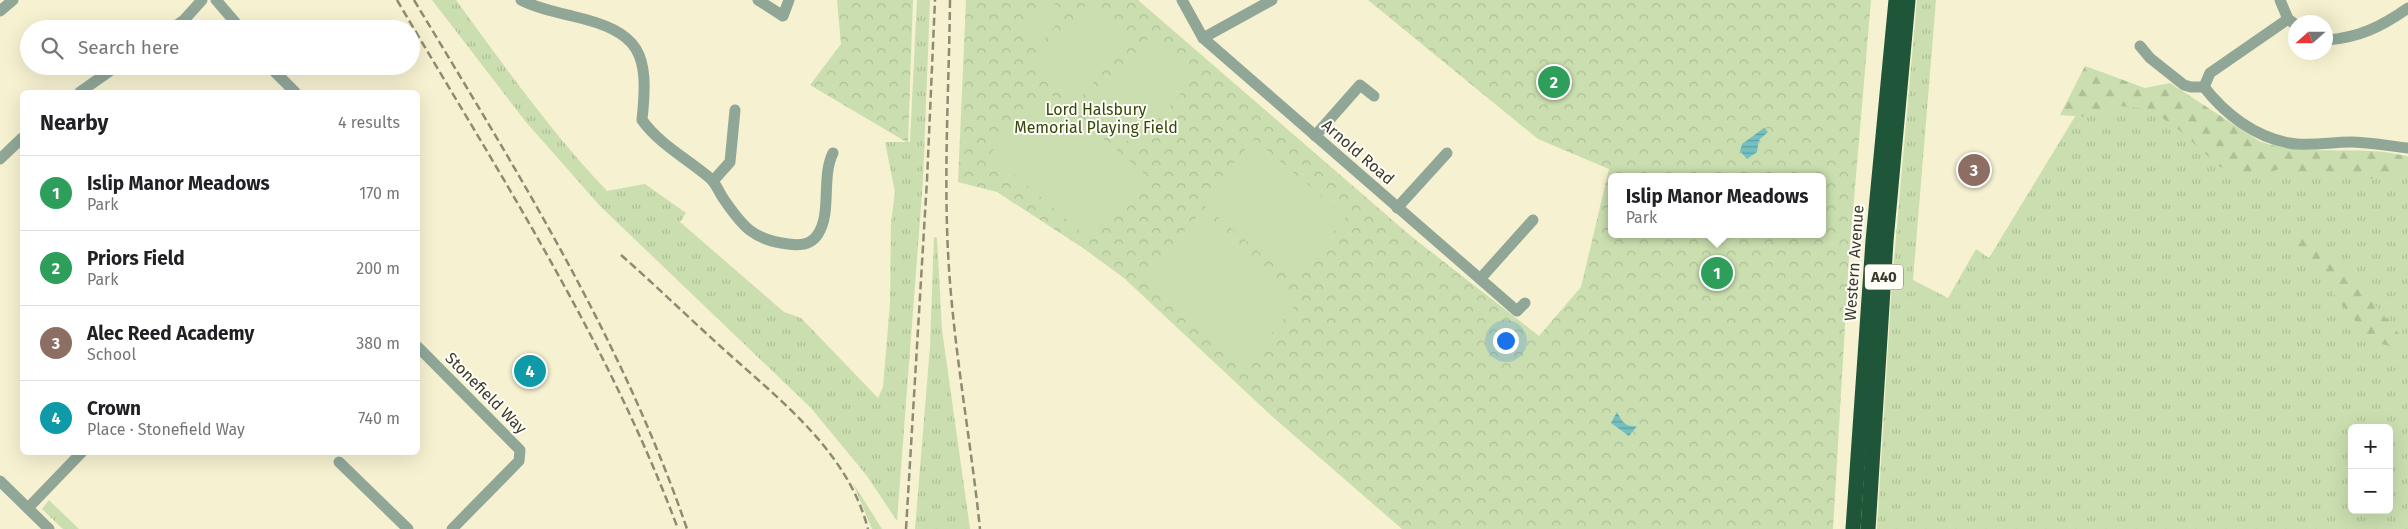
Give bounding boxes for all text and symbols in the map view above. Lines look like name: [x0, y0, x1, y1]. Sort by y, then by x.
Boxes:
north arrow: [2288, 15, 2333, 60]
search box: [20, 20, 420, 75]
icon: search: [38, 34, 66, 62]
text: Search here: [78, 36, 179, 59]
pin: 2: [1538, 63, 1570, 101]
park label: Lord Halsbury Memorial Playing Field: [1014, 100, 1178, 137]
text: Nearby: [40, 110, 108, 136]
text: 4 results: [338, 113, 400, 132]
street label: Arnold Road: [1318, 116, 1398, 188]
pin: 3: [1958, 151, 1990, 189]
text: Islip Manor Meadows: [87, 172, 270, 195]
popup: [1608, 173, 1826, 238]
text: 1: [52, 184, 60, 203]
text: 170 m: [359, 184, 400, 203]
text: Islip Manor Meadows: [1626, 185, 1808, 208]
text: Park: [87, 195, 119, 214]
street label: Western Avenue: [1840, 204, 1868, 322]
text: Park: [1626, 208, 1657, 227]
text: Priors Field: [87, 247, 185, 270]
pin: 1: [1701, 254, 1733, 292]
text: 2: [52, 259, 60, 278]
text: 200 m: [356, 259, 400, 278]
road number: A40: [1865, 264, 1903, 290]
text: Park: [87, 270, 119, 289]
text: Alec Reed Academy: [87, 322, 254, 345]
your location: [1493, 328, 1519, 354]
text: 3: [52, 334, 60, 353]
text: 380 m: [356, 334, 400, 353]
text: School: [87, 345, 136, 364]
street label: Stonefield Way: [441, 348, 531, 438]
pin: 4: [514, 352, 546, 390]
text: Crown: [87, 397, 141, 420]
text: 4: [51, 409, 61, 428]
text: 740 m: [358, 409, 400, 428]
text: Place · Stonefield Way: [87, 420, 245, 439]
map controls: [2348, 424, 2393, 514]
button: +: [2348, 424, 2393, 469]
button: −: [2348, 469, 2393, 514]

